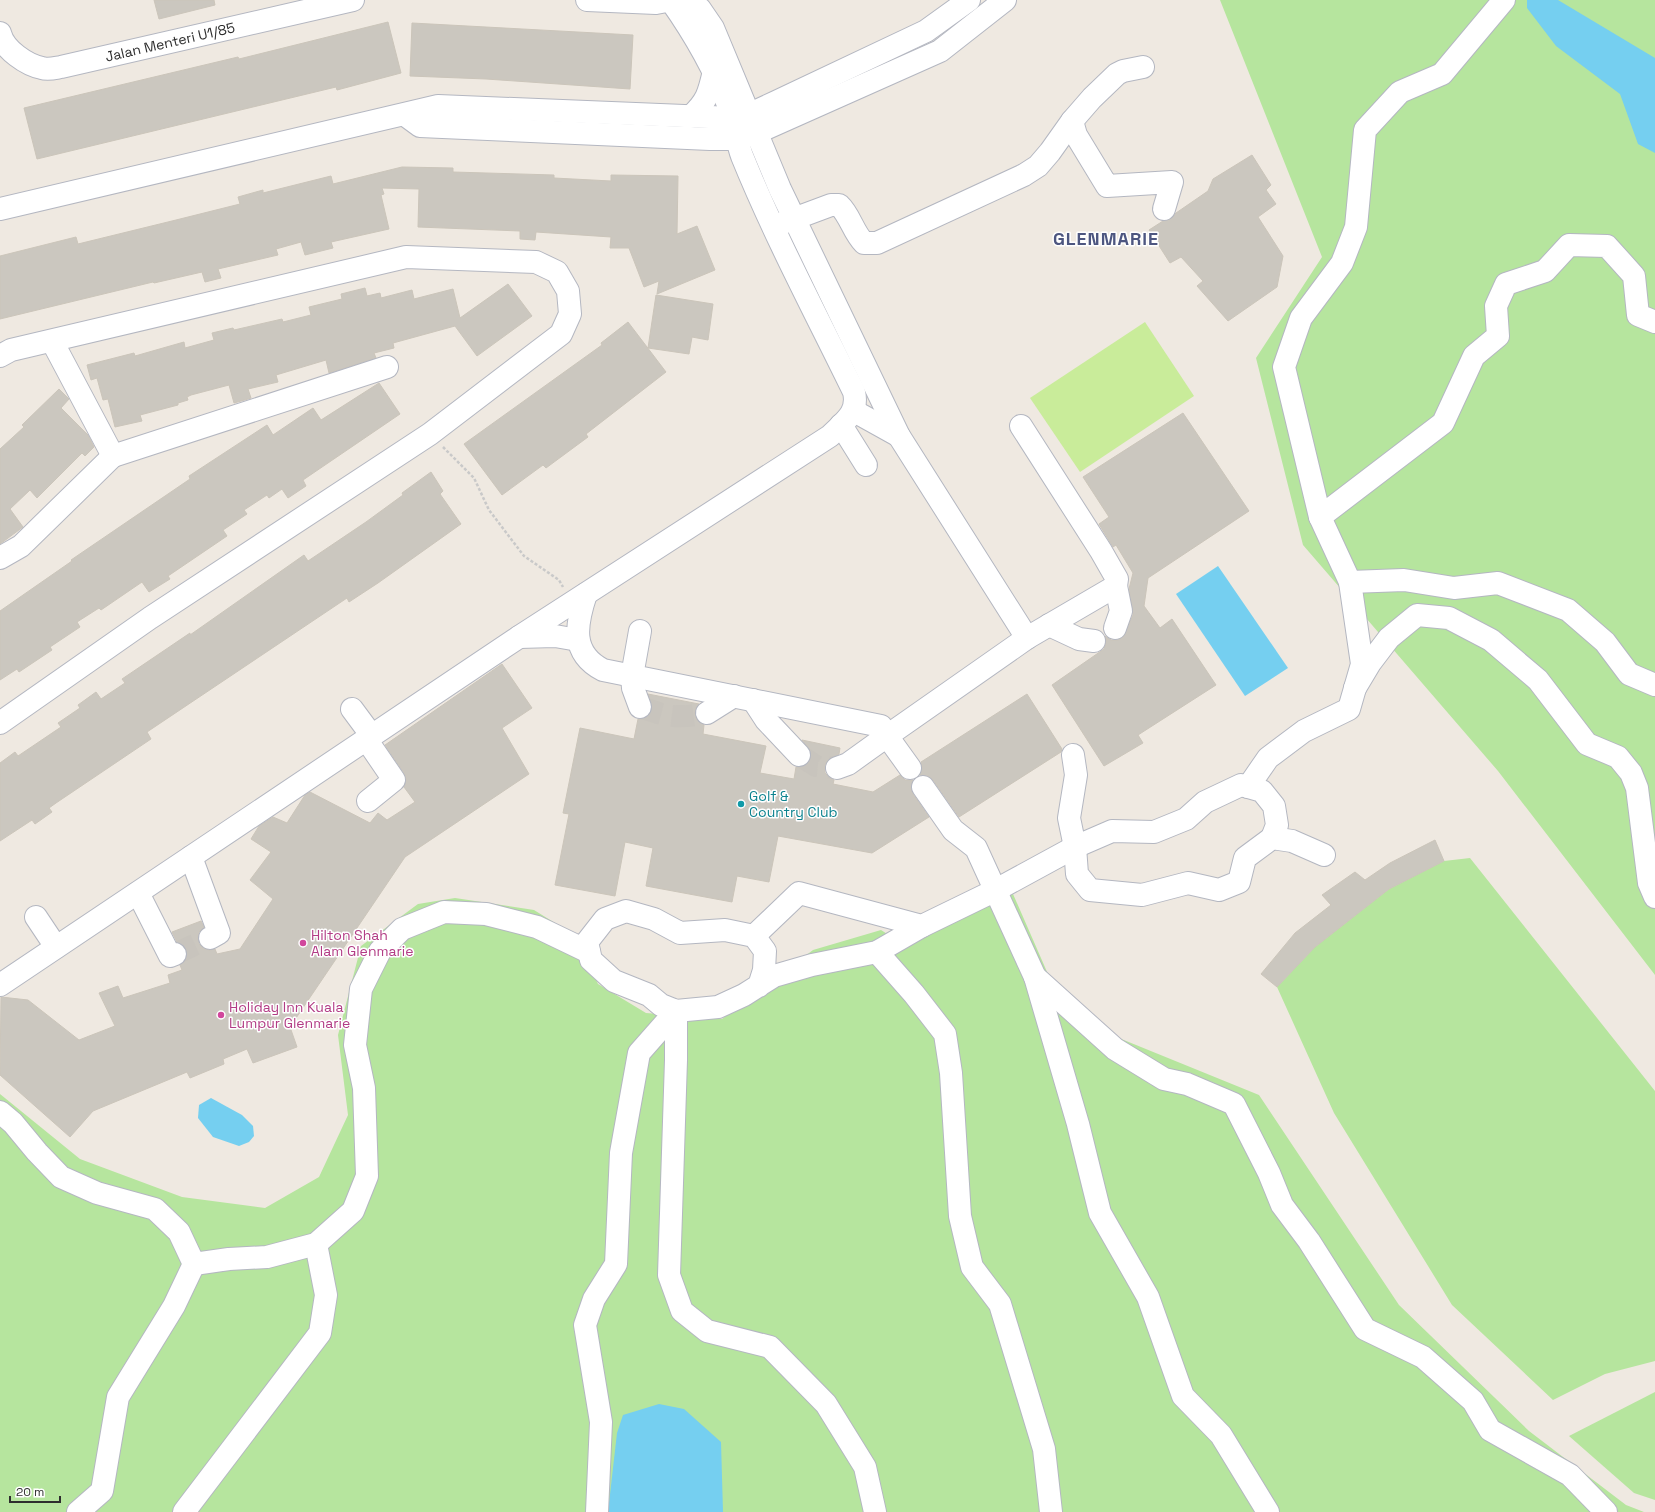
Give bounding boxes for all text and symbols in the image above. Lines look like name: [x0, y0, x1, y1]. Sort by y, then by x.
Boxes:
street label: Jalan Menteri U1/85: [103, 18, 237, 66]
district label: GLENMARIE: [1053, 227, 1159, 250]
place label: Golf & Country Club: [749, 787, 837, 821]
marker: Golf & Country Club: [736, 799, 746, 809]
place label: Hilton Shah Alam Glenmarie: [311, 926, 414, 960]
marker: Hilton Shah Alam Glenmarie: [298, 938, 308, 948]
place label: Holiday Inn Kuala Lumpur Glenmarie: [229, 998, 350, 1032]
marker: Holiday Inn Kuala Lumpur Glenmarie: [216, 1010, 226, 1020]
scale bar: [10, 1478, 60, 1504]
text: 20 m: [16, 1484, 44, 1500]

